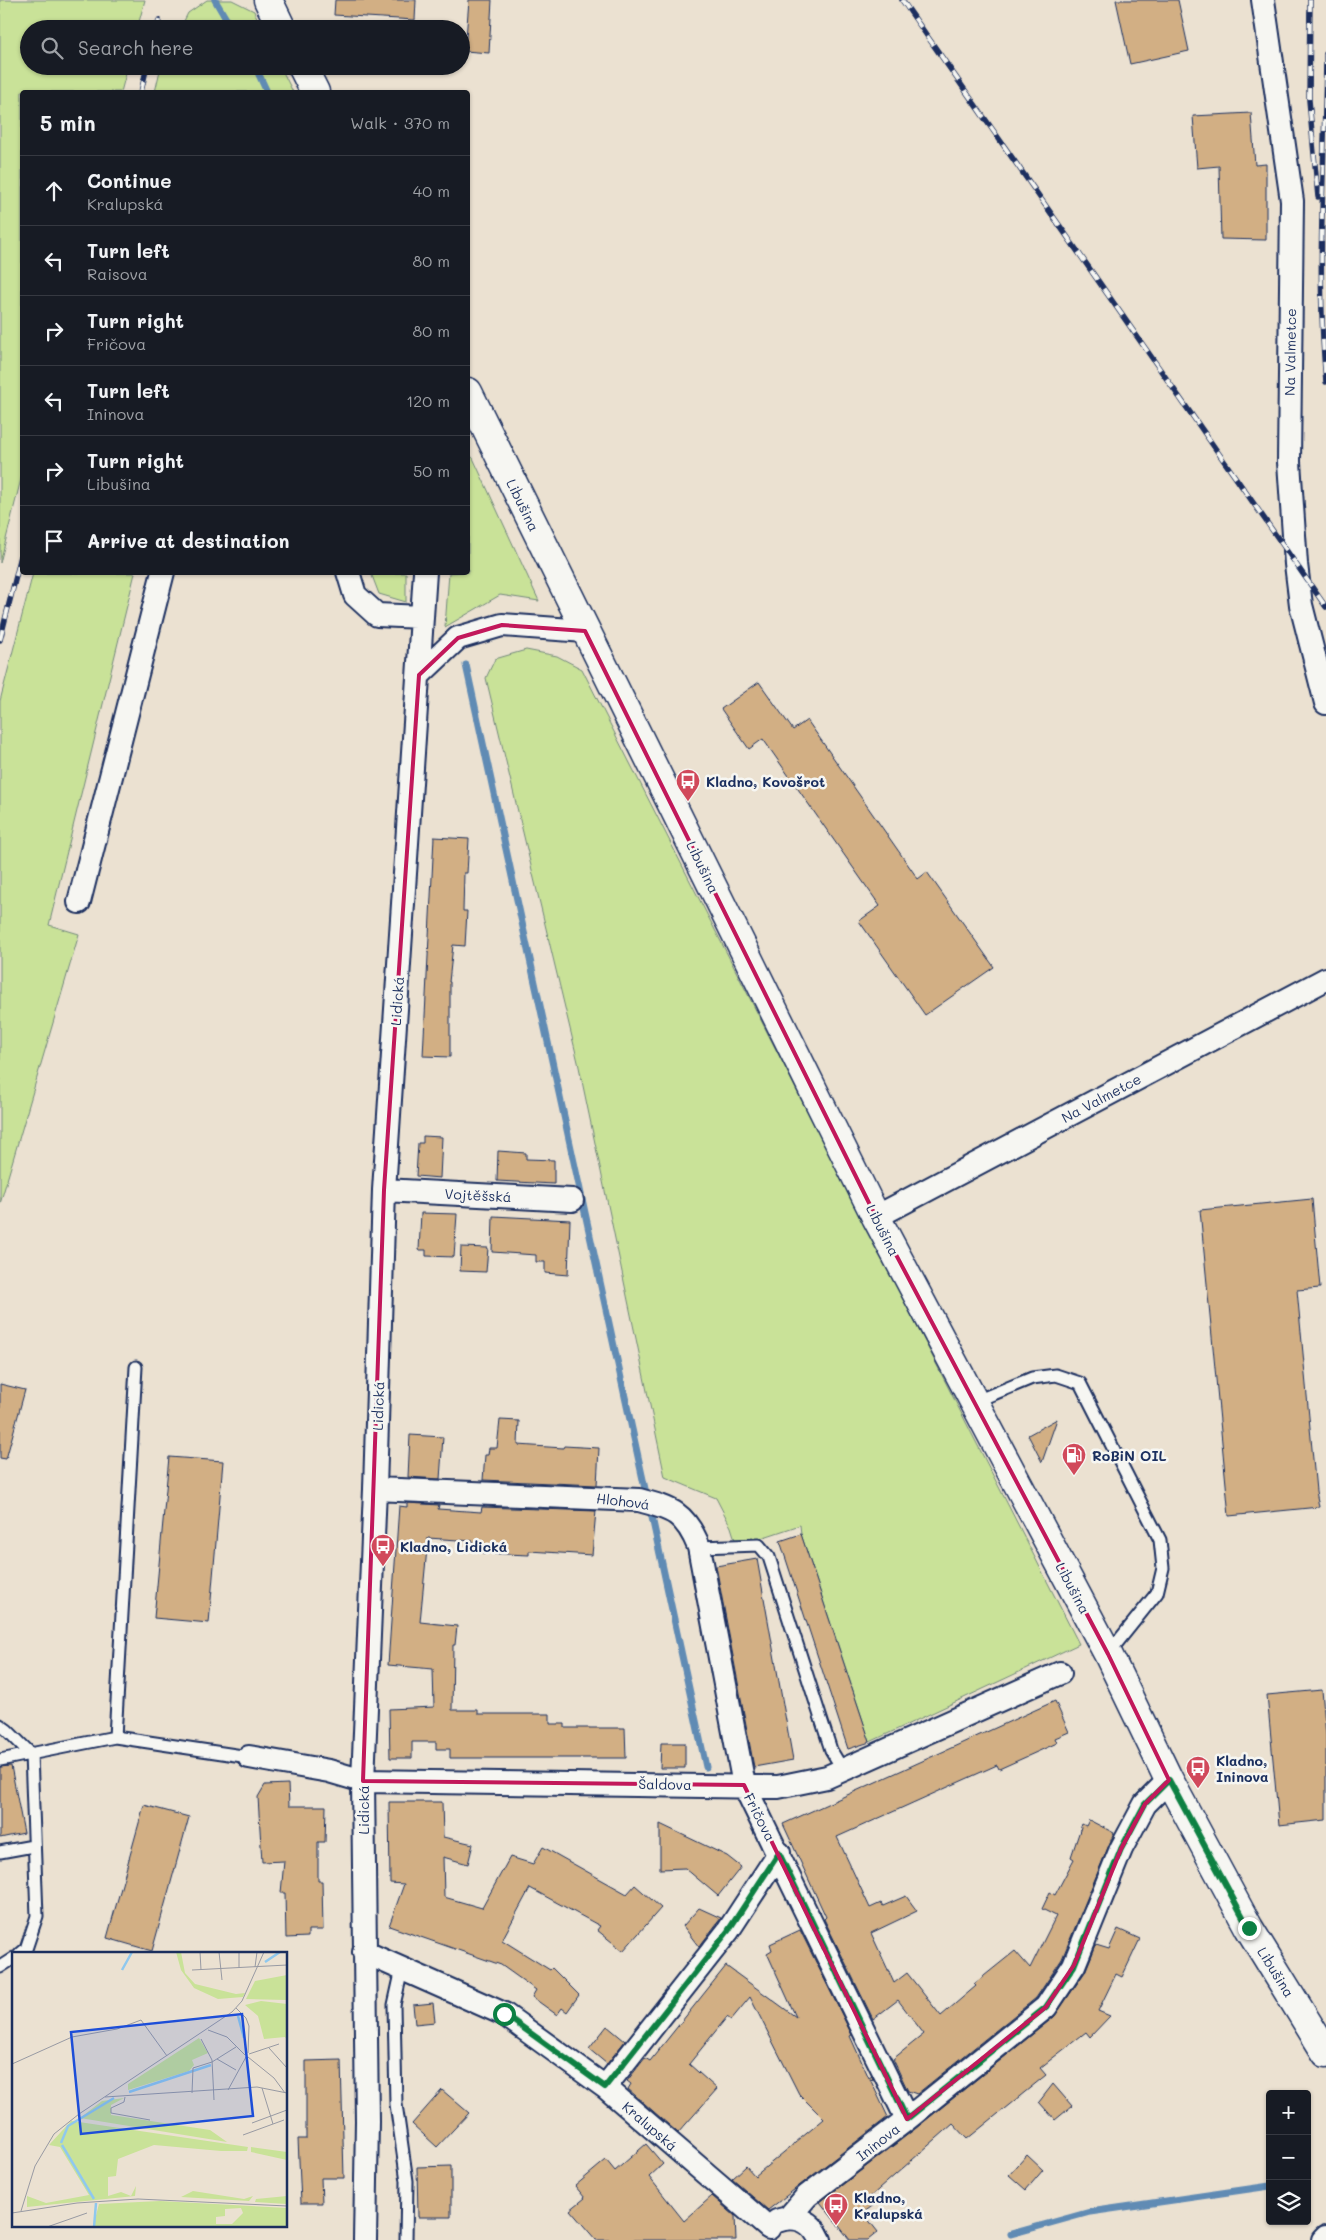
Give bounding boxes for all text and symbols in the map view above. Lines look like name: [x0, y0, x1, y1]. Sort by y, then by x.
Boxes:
search box: [20, 20, 470, 75]
icon: search: [38, 34, 66, 62]
text: Search here: [78, 35, 194, 60]
text: 5 min: [40, 109, 96, 136]
text: Walk · 370 m: [350, 112, 450, 133]
text: Continue: [87, 168, 172, 193]
icon: ahead: [40, 177, 68, 205]
text: 40 m: [413, 180, 450, 201]
text: Kralupská: [87, 193, 164, 214]
text: Turn left: [87, 238, 170, 263]
icon: left: [40, 247, 68, 275]
text: 80 m: [413, 250, 450, 271]
text: Raisova: [87, 263, 148, 284]
text: Turn right: [87, 308, 184, 333]
street label: Na Valmetce: [1280, 308, 1300, 396]
icon: right: [40, 317, 68, 345]
text: 80 m: [413, 320, 450, 341]
text: Fričova: [87, 333, 146, 354]
text: Turn left: [87, 378, 170, 403]
icon: left: [40, 387, 68, 415]
text: 120 m: [406, 390, 450, 411]
text: Ininova: [87, 403, 145, 424]
text: Turn right: [87, 448, 184, 473]
icon: right: [40, 457, 68, 485]
text: 50 m: [413, 460, 450, 481]
text: Libušina: [87, 473, 151, 494]
street label: Libušina: [502, 476, 544, 534]
icon: arrive: [40, 527, 68, 555]
text: Arrive at destination: [87, 528, 290, 553]
bus stop icon: Kladno, Kovošrot: [675, 768, 701, 802]
place label: Kladno, Kovošrot: [706, 772, 825, 791]
street label: Libušina: [682, 838, 724, 896]
street label: Lidická: [386, 976, 408, 1026]
street label: Na Valmetce: [1058, 1069, 1144, 1127]
street label: Vojtěšská: [444, 1184, 512, 1206]
street label: Libušina: [862, 1201, 904, 1259]
street label: Lidická: [368, 1381, 388, 1431]
fuel station icon: RoBiN OIL: [1061, 1442, 1087, 1476]
place label: RoBiN OIL: [1092, 1446, 1167, 1465]
street label: Hlohová: [595, 1488, 651, 1514]
bus stop icon: Kladno, Lidická: [370, 1533, 396, 1567]
place label: Kladno, Lidická: [400, 1537, 508, 1556]
street label: Libušina: [1052, 1559, 1094, 1617]
place label: Kladno, Ininova: [1216, 1751, 1269, 1786]
bus stop icon: Kladno, Ininova: [1185, 1755, 1211, 1789]
street label: Šaldova: [638, 1774, 692, 1794]
street label: Lidická: [354, 1785, 373, 1835]
street label: Fričova: [740, 1790, 780, 1844]
route end: [1238, 1917, 1261, 1940]
street label: Libušina: [1253, 1943, 1299, 2001]
inset map: [12, 1952, 288, 2228]
route start: [493, 2003, 516, 2026]
map controls: [1266, 2090, 1311, 2225]
button: +: [1266, 2090, 1311, 2135]
street label: Kralupská: [618, 2097, 682, 2155]
street label: Ininova: [852, 2119, 904, 2165]
button: −: [1266, 2135, 1311, 2180]
button: layers: [1266, 2180, 1311, 2225]
place label: Kladno, Kralupská: [854, 2188, 923, 2223]
bus stop icon: Kladno, Kralupská: [823, 2192, 849, 2226]

